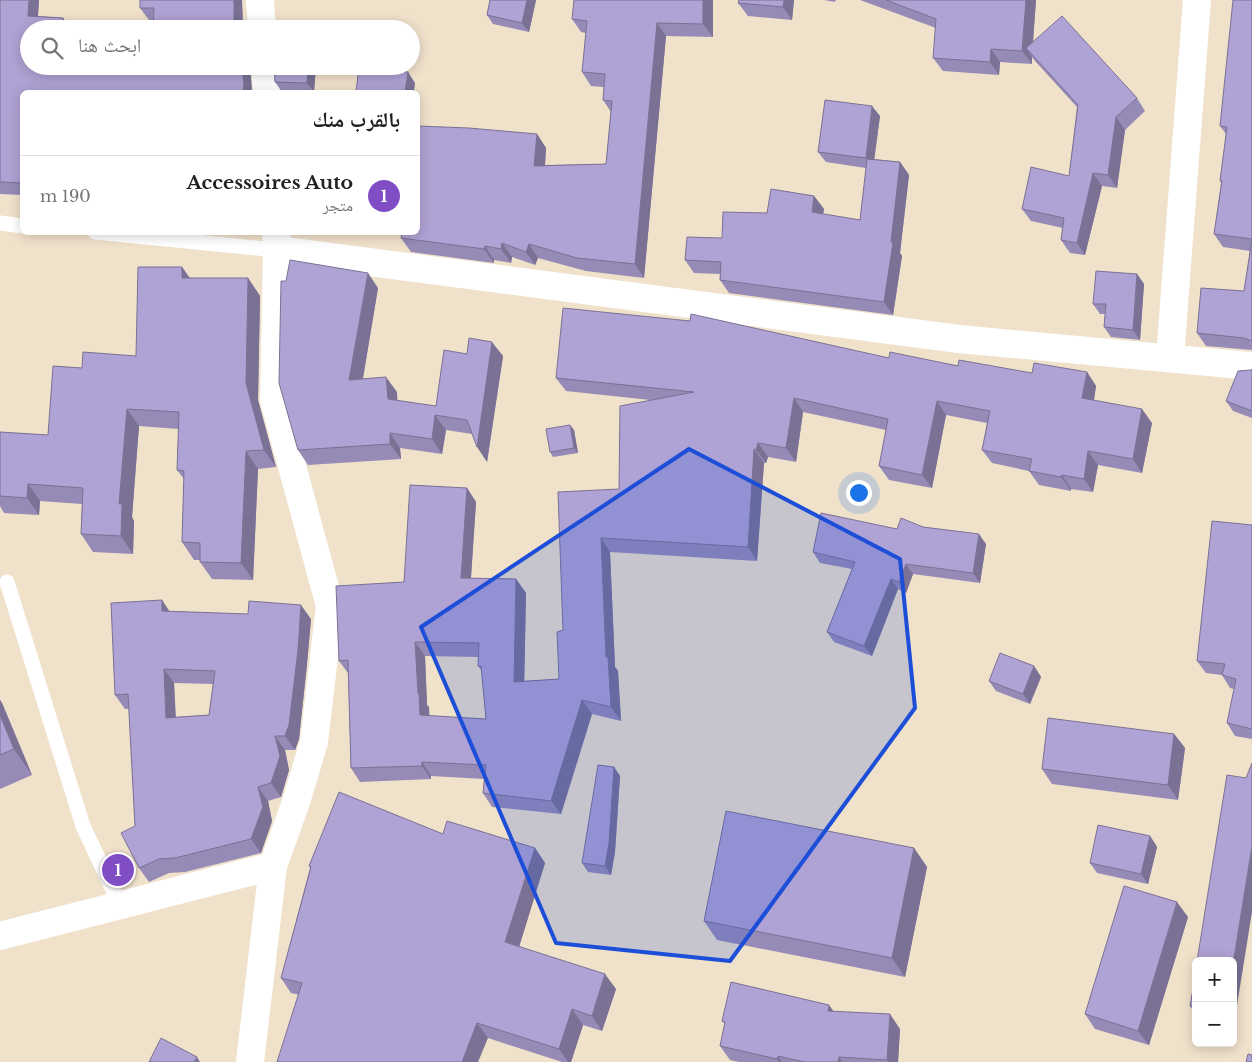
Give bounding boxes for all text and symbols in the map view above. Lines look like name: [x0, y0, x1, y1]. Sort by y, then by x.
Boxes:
search box: [20, 20, 420, 75]
icon: search: [38, 34, 66, 62]
text: ابحث هنا: [78, 34, 141, 57]
text: بالقرب منك: [312, 107, 400, 133]
text: Accessoires Auto: [187, 171, 353, 194]
text: 190 m: [40, 186, 91, 206]
text: 1: [381, 186, 388, 206]
text: متجر: [323, 195, 353, 215]
your location: [846, 480, 872, 506]
pin: 1: [102, 851, 134, 889]
map controls: [1192, 957, 1237, 1047]
button: +: [1192, 957, 1237, 1002]
button: −: [1192, 1002, 1237, 1047]

